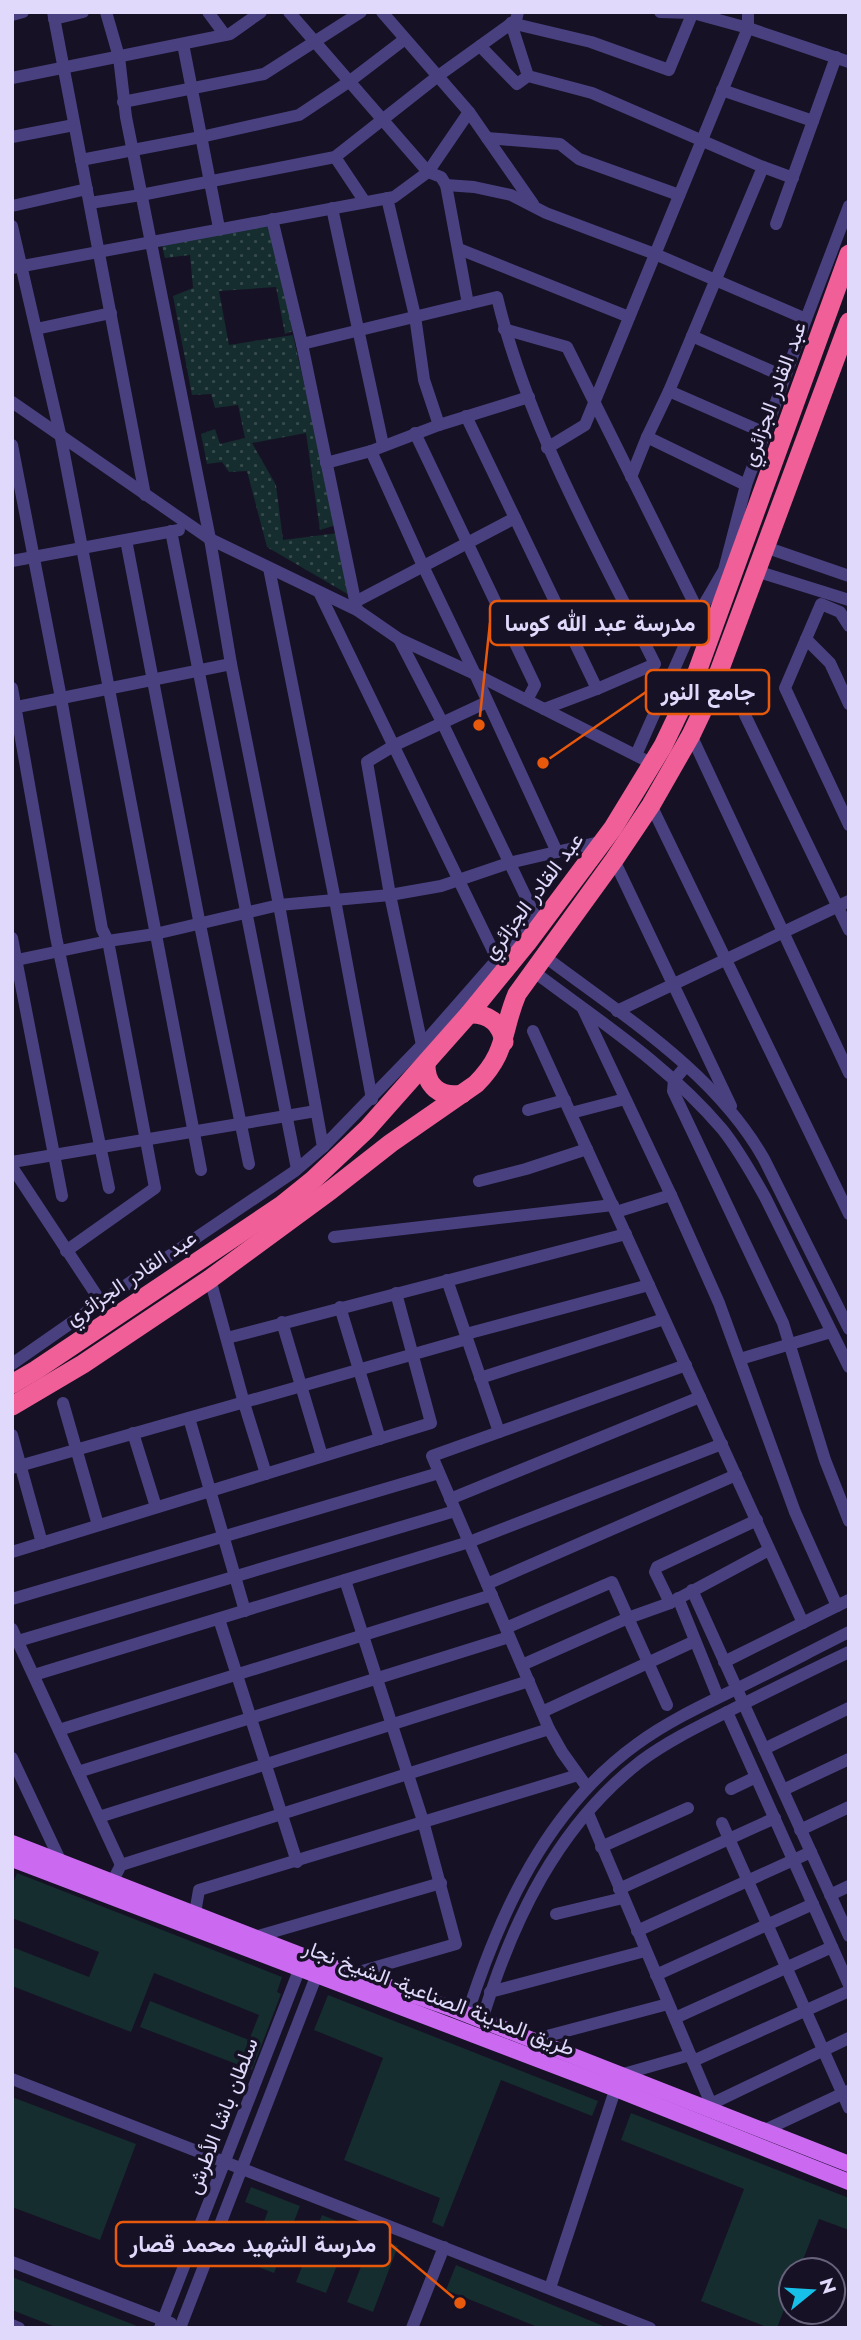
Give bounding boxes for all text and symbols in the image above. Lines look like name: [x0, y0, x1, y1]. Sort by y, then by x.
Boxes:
street label: عبد القادر الجزائري: [734, 317, 816, 471]
callout: مدرسة عبد الله كوسا: [490, 601, 709, 645]
text: مدرسة عبد الله كوسا: [504, 606, 696, 640]
callout: جامع النور: [646, 670, 769, 714]
text: جامع النور: [660, 675, 755, 709]
street label: عبد القادر الجزائري: [475, 826, 592, 967]
street label: عبد القادر الجزائري: [60, 1223, 204, 1335]
street label: طريق المدينة الصناعية- الشيخ نجار: [298, 1932, 579, 2064]
street label: سلطان باشا الأطرش: [178, 2033, 266, 2199]
callout: مدرسة الشهيد محمد قصار: [116, 2222, 390, 2266]
text: مدرسة الشهيد محمد قصار: [129, 2227, 376, 2261]
north arrow: [777, 2256, 847, 2326]
text: N: [813, 2275, 843, 2297]

